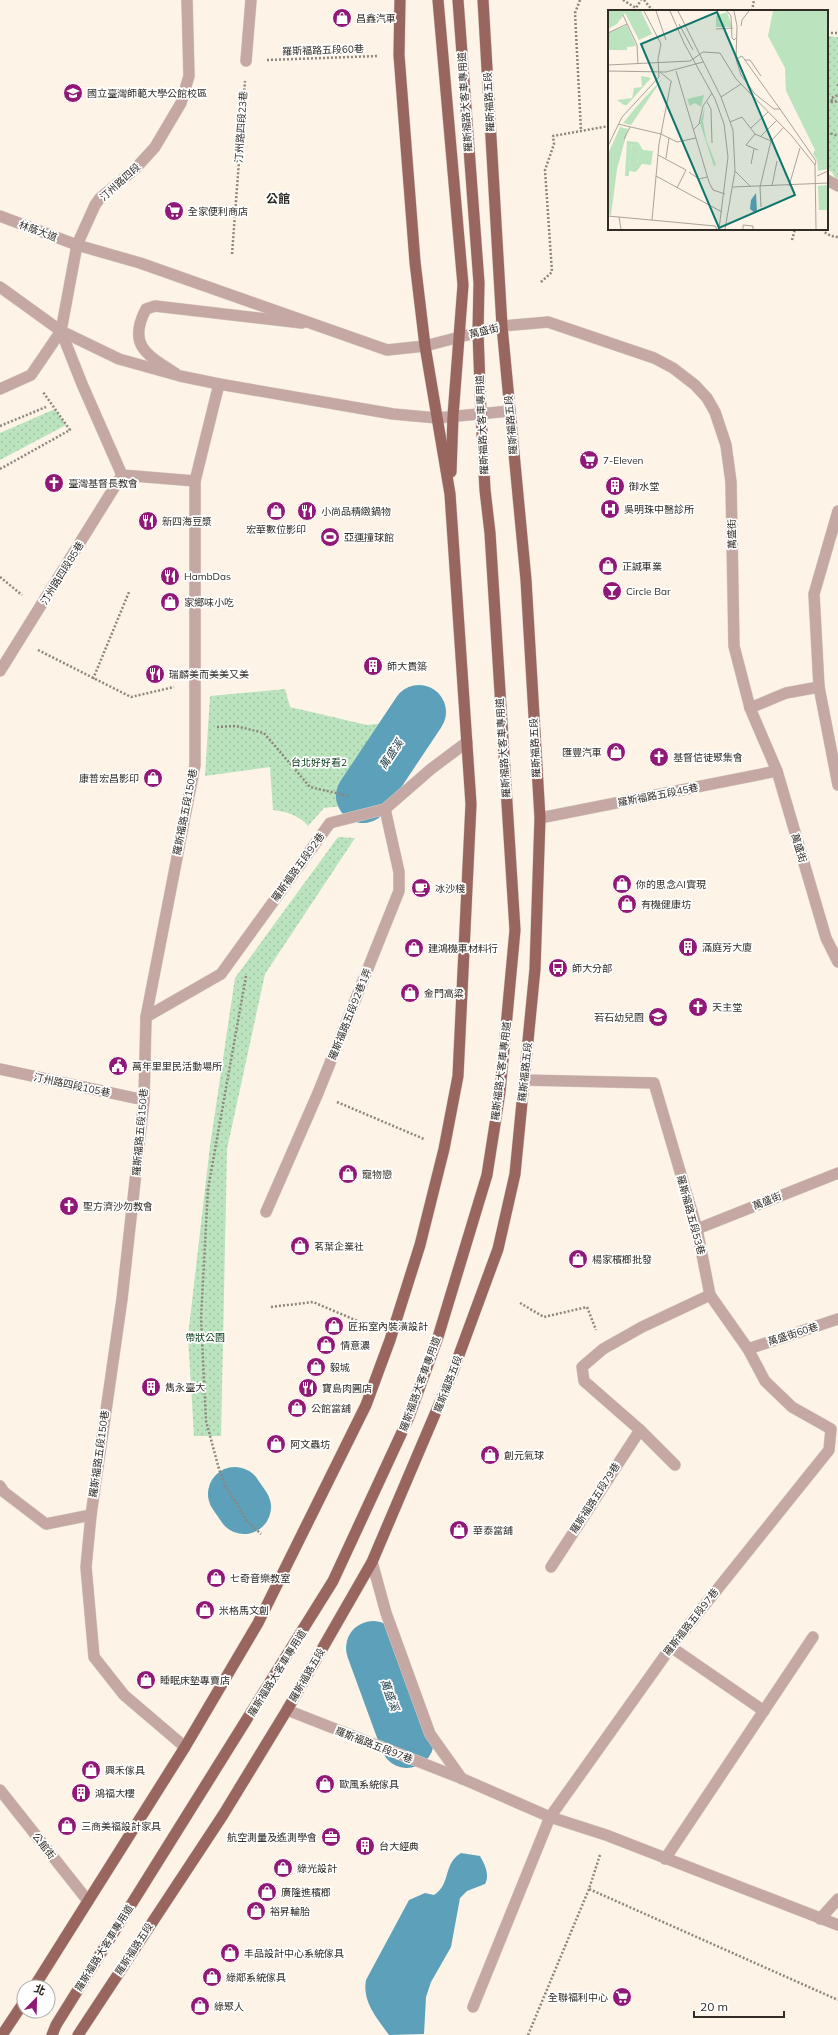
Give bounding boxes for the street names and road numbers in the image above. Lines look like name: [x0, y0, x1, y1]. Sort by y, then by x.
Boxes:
street label: 羅斯福路五段60巷: [282, 42, 364, 58]
street label: 羅斯福路大客車專用道: [455, 52, 475, 152]
street label: 羅斯福路五段: [481, 72, 497, 132]
street label: 汀州路四段23巷: [232, 91, 250, 163]
street label: 汀州路四段: [97, 160, 143, 204]
street label: 林蔭大道: [17, 218, 59, 244]
street label: 萬盛街: [468, 321, 500, 341]
street label: 羅斯福路大客車專用道: [473, 375, 491, 475]
street label: 羅斯福路五段: [502, 395, 520, 455]
street label: 萬盛街: [725, 519, 739, 549]
street label: 汀州路四段85巷: [37, 539, 87, 607]
street label: 羅斯福路大客車專用道: [493, 698, 513, 798]
street label: 羅斯福路五段: [527, 718, 543, 778]
street label: 羅斯福路五段150巷: [170, 768, 200, 856]
street label: 羅斯福路五段45巷: [617, 781, 699, 809]
street label: 羅斯福路五段92巷: [269, 830, 327, 904]
street label: 萬盛街: [788, 832, 810, 864]
street label: 羅斯福路五段92巷1弄: [326, 966, 374, 1062]
street label: 羅斯福路大客車專用道: [488, 1021, 514, 1121]
street label: 羅斯福路五段: [515, 1041, 535, 1103]
street label: 汀州路四段105巷: [33, 1071, 111, 1099]
street label: 羅斯福路五段150巷: [130, 1088, 150, 1176]
street label: 羅斯福路五段53巷: [674, 1174, 708, 1256]
street label: 萬盛街: [751, 1189, 783, 1213]
street label: 萬盛街60巷: [766, 1320, 820, 1348]
street label: 羅斯福路大客車專用道: [397, 1335, 443, 1433]
street label: 羅斯福路五段: [431, 1354, 465, 1414]
street label: 羅斯福路五段150巷: [86, 1410, 112, 1498]
street label: 羅斯福路五段79巷: [567, 1460, 623, 1536]
street label: 羅斯福路五段97巷: [661, 1586, 721, 1658]
street label: 羅斯福路大客車專用道: [245, 1627, 309, 1719]
street label: 羅斯福路五段: [286, 1646, 328, 1704]
street label: 羅斯福路五段97巷: [333, 1724, 415, 1766]
street label: 公館街: [30, 1830, 58, 1862]
street label: 羅斯福路大客車專用道: [72, 1902, 136, 1994]
street label: 羅斯福路五段: [112, 1920, 156, 1978]

